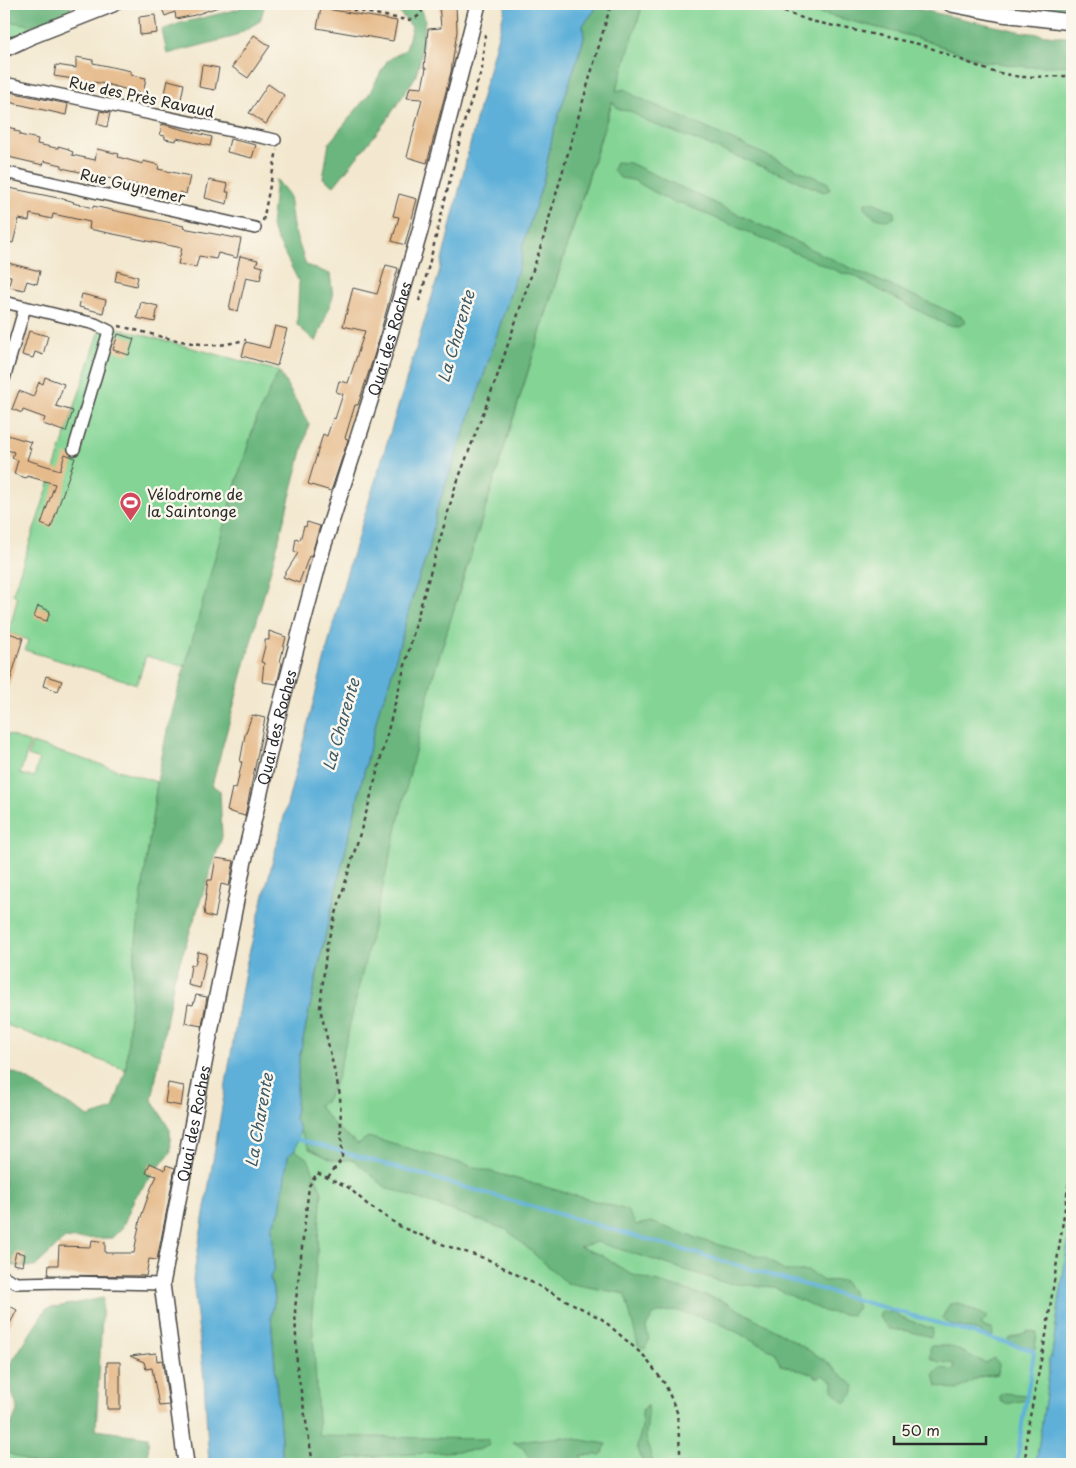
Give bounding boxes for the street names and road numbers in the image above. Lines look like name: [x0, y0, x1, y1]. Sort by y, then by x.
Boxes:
street label: Rue des Près Ravaud: [67, 69, 217, 123]
street label: Rue Guynemer: [78, 162, 188, 208]
street label: Quai des Roches: [361, 278, 416, 399]
street label: Quai des Roches: [251, 667, 301, 787]
street label: Quai des Roches: [170, 1063, 215, 1184]

